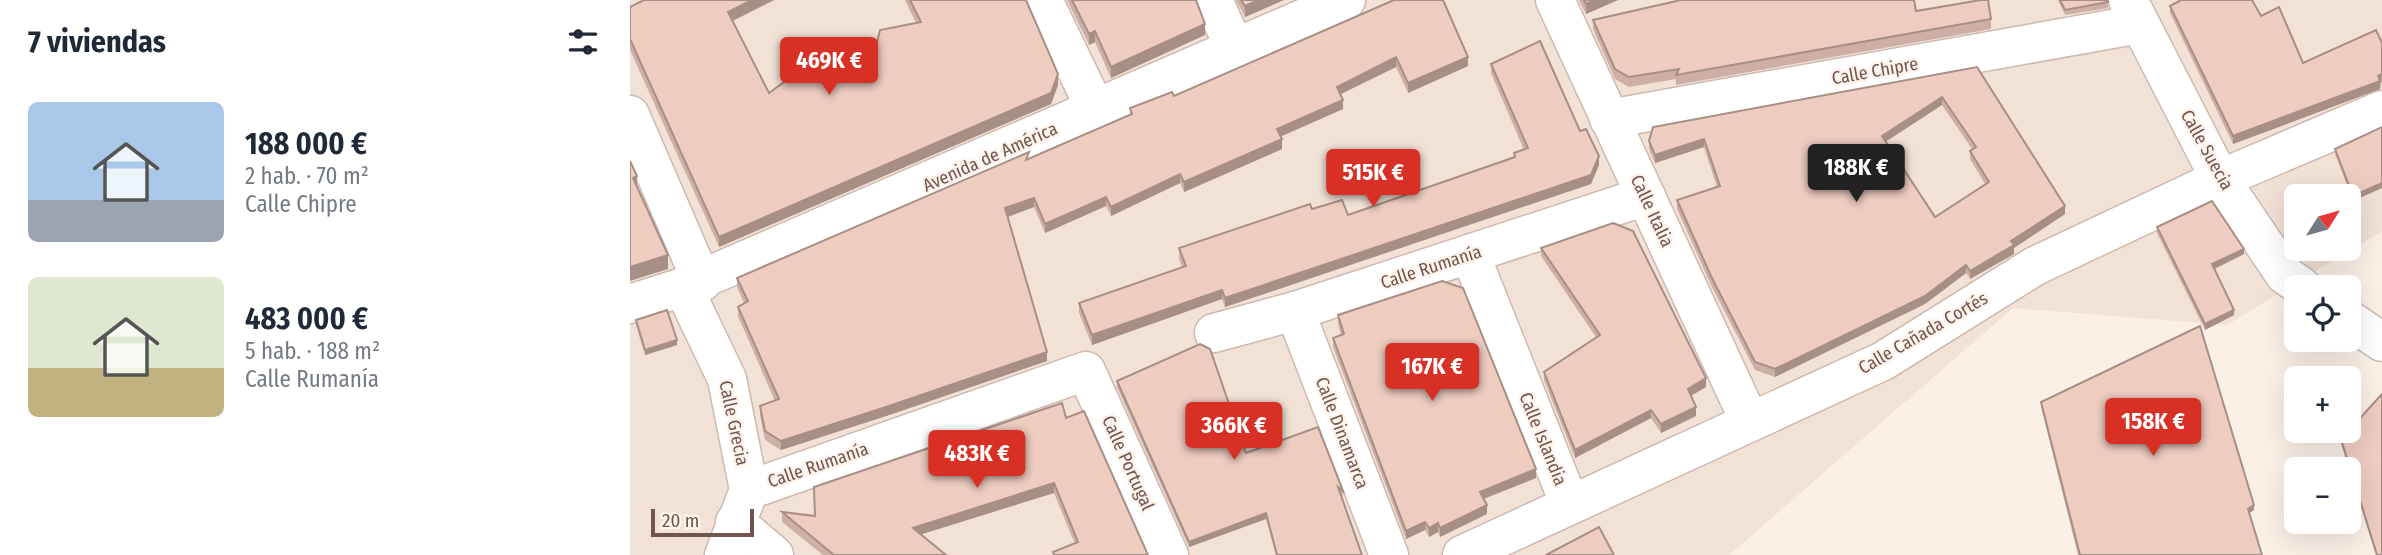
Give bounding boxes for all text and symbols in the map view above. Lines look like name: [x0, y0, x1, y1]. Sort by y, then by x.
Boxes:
icon: filters: [564, 23, 602, 61]
text: 7 viviendas: [28, 24, 166, 60]
pin: 469K €: [772, 38, 886, 97]
text: 469K €: [796, 46, 862, 74]
street label: Calle Chipre: [1830, 53, 1920, 89]
street label: Calle Suecia: [2176, 106, 2238, 194]
street label: Avenida de América: [919, 117, 1061, 197]
text: 188 000 €: [245, 126, 367, 162]
icon: home: [84, 130, 168, 214]
pin: 188K €: [1799, 144, 1913, 204]
pin: 515K €: [1316, 150, 1430, 209]
text: 188K €: [1824, 153, 1888, 181]
text: 515K €: [1342, 158, 1404, 186]
text: 2 hab. · 70 m²: [245, 162, 369, 190]
street label: Calle Italia: [1626, 171, 1678, 251]
north arrow: [2284, 184, 2361, 261]
map controls: [2284, 184, 2361, 534]
text: Calle Chipre: [245, 190, 357, 218]
street label: Calle Rumanía: [1378, 240, 1484, 294]
button: locate: [2284, 275, 2361, 352]
street label: Calle Cañada Cortés: [1854, 287, 1992, 379]
text: 483 000 €: [245, 301, 368, 337]
icon: home: [84, 305, 168, 389]
text: 5 hab. · 188 m²: [245, 337, 380, 365]
pin: 167K €: [1375, 344, 1489, 403]
text: 167K €: [1401, 352, 1463, 380]
text: Calle Rumanía: [245, 365, 379, 393]
button: +: [2284, 366, 2361, 443]
street label: Calle Dinamarca: [1311, 374, 1374, 492]
street label: Calle Grecia: [714, 379, 754, 468]
street label: Calle Islandia: [1514, 389, 1572, 489]
pin: 158K €: [2096, 398, 2210, 458]
pin: 366K €: [1177, 402, 1291, 462]
text: 158K €: [2121, 407, 2185, 435]
text: 366K €: [1201, 411, 1267, 439]
street label: Calle Portugal: [1097, 412, 1159, 514]
pin: 483K €: [920, 430, 1034, 490]
street label: Calle Rumanía: [765, 437, 871, 492]
text: 483K €: [944, 439, 1010, 467]
button: −: [2284, 457, 2361, 534]
scale bar: [651, 506, 754, 538]
text: 20 m: [662, 509, 699, 532]

